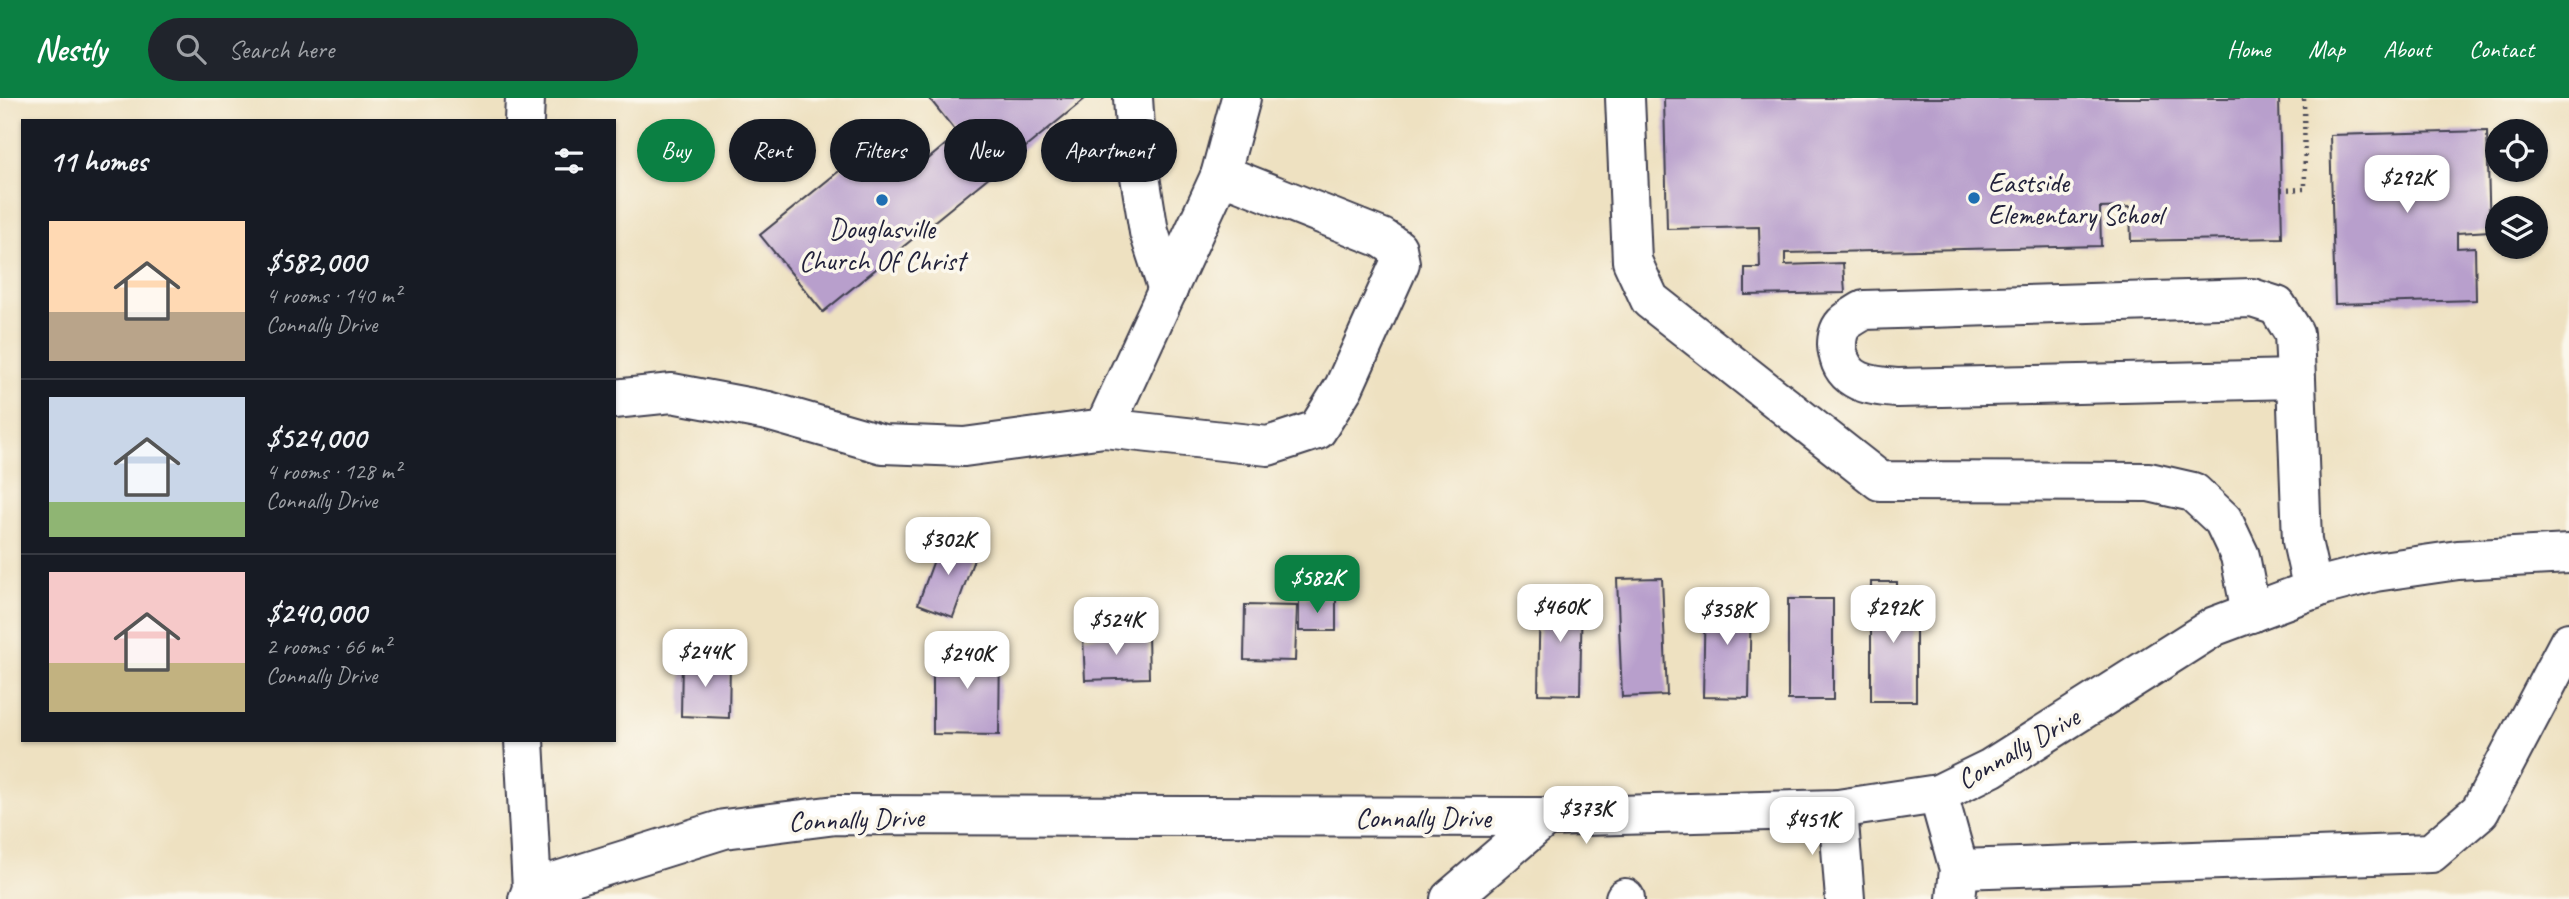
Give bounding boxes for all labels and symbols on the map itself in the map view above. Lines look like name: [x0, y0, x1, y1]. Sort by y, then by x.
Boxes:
pin: $292K: [2358, 156, 2456, 215]
place label: Eastside Elementary School: [1988, 165, 2168, 232]
marker: Eastside Elementary School: [1966, 190, 1982, 206]
marker: Douglasville Church Of Christ: [874, 192, 890, 208]
place label: Douglasville Church Of Christ: [799, 211, 969, 278]
pin: $302K: [899, 518, 997, 577]
pin: $582K: [1268, 556, 1366, 615]
pin: $460K: [1511, 584, 1609, 644]
pin: $292K: [1844, 586, 1942, 645]
pin: $358K: [1678, 588, 1776, 647]
pin: $524K: [1067, 598, 1165, 657]
pin: $244K: [656, 630, 754, 689]
pin: $240K: [918, 632, 1016, 691]
street label: Connally Drive: [1951, 698, 2087, 797]
pin: $373K: [1537, 786, 1635, 846]
pin: $451K: [1763, 798, 1861, 857]
street label: Connally Drive: [788, 799, 926, 839]
street label: Connally Drive: [1355, 800, 1493, 835]

